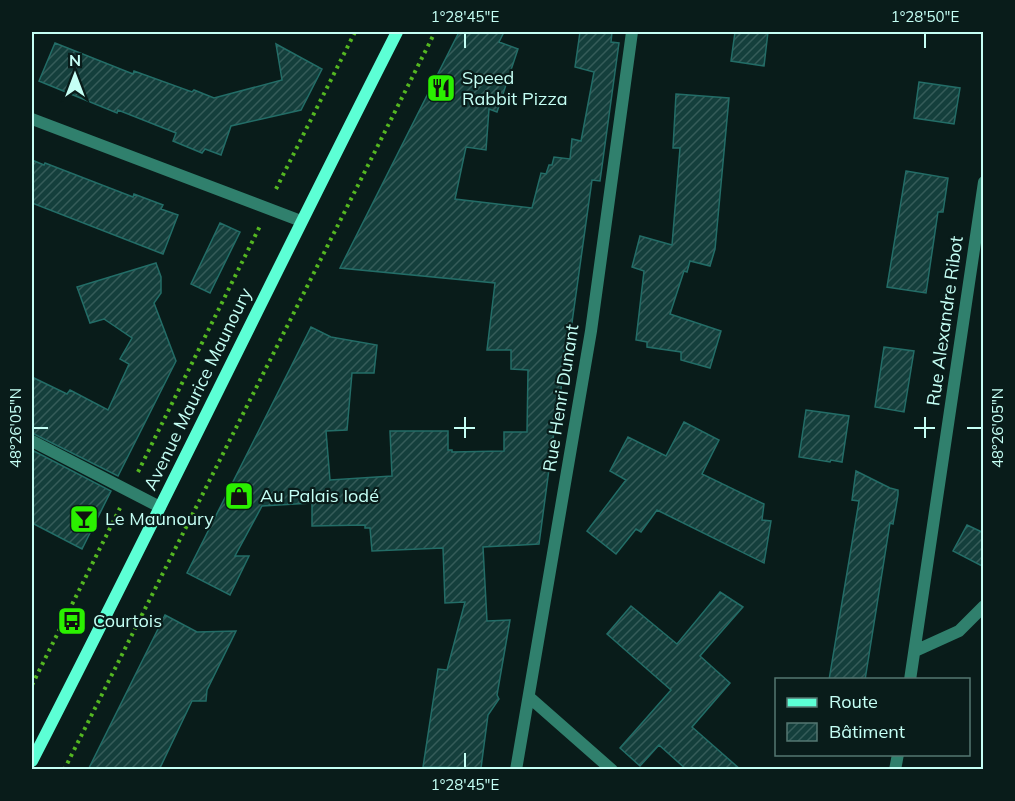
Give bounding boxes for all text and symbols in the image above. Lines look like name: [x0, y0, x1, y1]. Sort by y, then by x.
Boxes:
text: 1°28'45"E: [431, 7, 499, 26]
text: 1°28'50"E: [891, 7, 959, 26]
north arrow: [45, 45, 105, 105]
text: N: [69, 50, 81, 70]
place label: Speed Rabbit Pizza: [462, 66, 568, 110]
restaurant icon: Speed Rabbit Pizza: [425, 72, 457, 104]
street label: Rue Alexandre Ribot: [921, 235, 968, 407]
street label: Avenue Maurice Maunoury: [138, 283, 257, 494]
street label: Rue Henri Dunant: [537, 323, 584, 473]
text: 48°26'05"N: [6, 388, 25, 468]
text: 48°26'05"N: [988, 388, 1007, 468]
shop icon: Au Palais Iodé: [223, 480, 255, 512]
place label: Au Palais Iodé: [260, 484, 379, 507]
bar icon: Le Maunoury: [68, 503, 100, 535]
place label: Le Maunoury: [105, 507, 214, 530]
bus stop icon: Courtois: [56, 605, 88, 637]
place label: Courtois: [93, 609, 162, 632]
legend: [775, 678, 970, 756]
text: Route: [829, 690, 878, 713]
text: Bâtiment: [829, 720, 905, 743]
text: 1°28'45"E: [431, 775, 499, 794]

